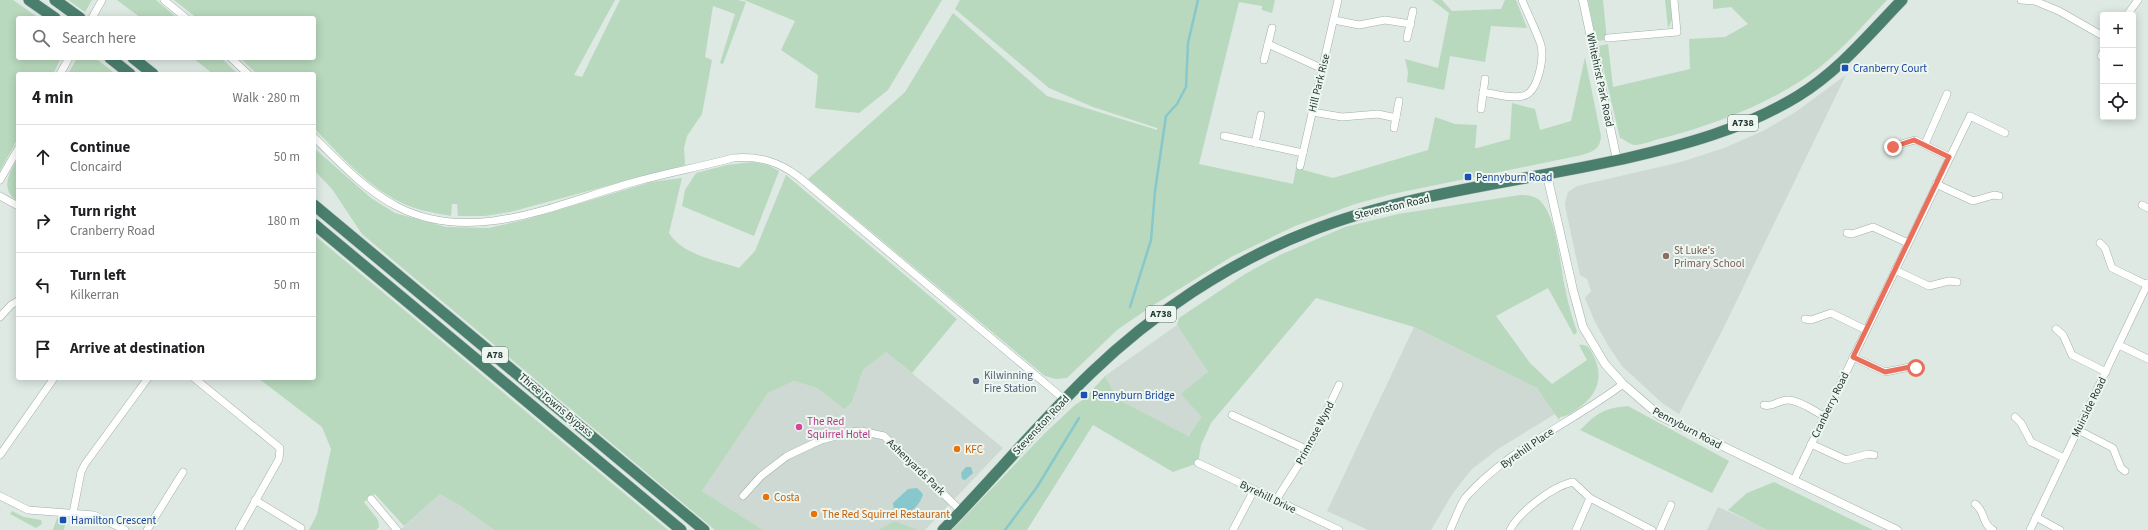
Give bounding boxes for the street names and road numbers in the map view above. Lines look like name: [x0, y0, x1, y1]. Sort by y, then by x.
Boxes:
street label: Whitehirst Park Road: [1583, 32, 1617, 128]
street label: Hill Park Rise: [1305, 52, 1334, 114]
road number: A738: [1728, 115, 1758, 131]
street label: Stevenston Road: [1353, 191, 1431, 223]
road number: A738: [1146, 306, 1176, 322]
road number: A78: [482, 347, 508, 363]
street label: Three Towns Bypass: [516, 369, 597, 441]
street label: Cranberry Road: [1808, 369, 1852, 441]
street label: Muirside Road: [2068, 374, 2110, 440]
street label: Stevenston Road: [1009, 392, 1073, 458]
street label: Primrose Wynd: [1292, 399, 1338, 467]
street label: Pennyburn Road: [1650, 403, 1724, 453]
street label: Byrehill Place: [1497, 424, 1557, 472]
street label: Ashenyards Park: [883, 435, 949, 499]
street label: Byrehill Drive: [1237, 477, 1299, 517]

